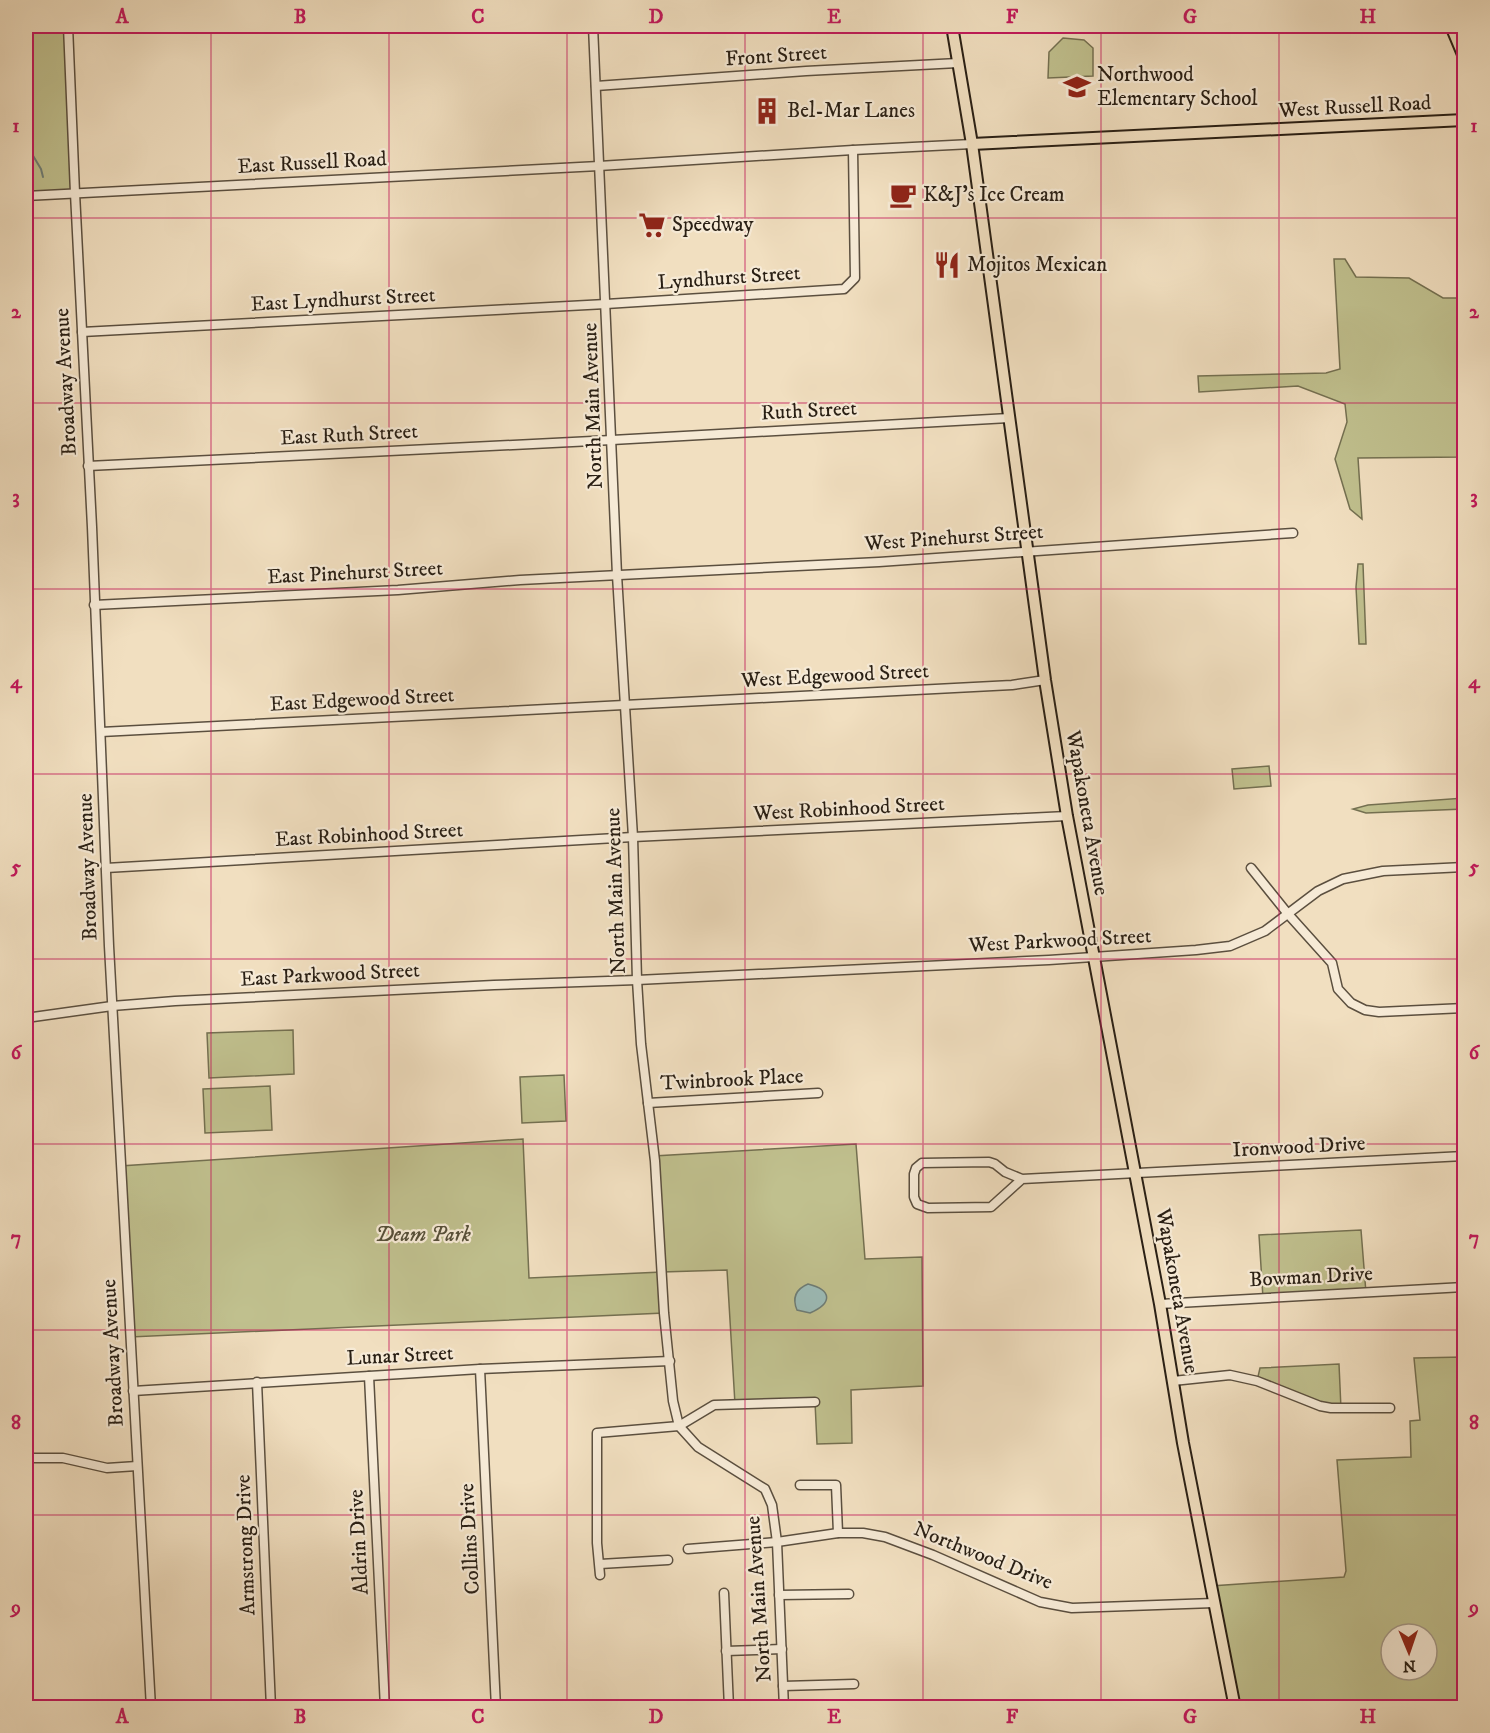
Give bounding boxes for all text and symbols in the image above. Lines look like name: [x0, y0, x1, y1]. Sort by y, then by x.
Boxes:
text: A: [115, 5, 130, 30]
text: B: [294, 5, 306, 30]
text: C: [471, 5, 485, 30]
text: D: [649, 5, 664, 30]
text: E: [827, 5, 841, 30]
text: F: [1006, 5, 1019, 30]
text: G: [1183, 5, 1197, 30]
text: H: [1360, 5, 1377, 30]
street label: Front Street: [724, 39, 828, 73]
place label: Northwood Elementary School: [1097, 62, 1258, 112]
school or university icon: Northwood Elementary School: [1062, 72, 1092, 102]
street label: West Russell Road: [1277, 90, 1432, 124]
building icon: Bel-Mar Lanes: [752, 96, 782, 126]
place label: Bel-Mar Lanes: [787, 98, 915, 124]
text: 1: [12, 114, 20, 139]
text: 1: [1470, 114, 1478, 139]
street label: East Russell Road: [237, 146, 388, 180]
cafe icon: K&J's Ice Cream: [888, 180, 918, 210]
place label: K&J's Ice Cream: [923, 182, 1065, 208]
supermarket icon: Speedway: [637, 210, 667, 240]
place label: Speedway: [672, 212, 755, 238]
restaurant icon: Mojitos Mexican: [932, 250, 962, 280]
place label: Mojitos Mexican: [967, 252, 1107, 278]
street label: Lyndhurst Street: [657, 260, 801, 296]
street label: East Lyndhurst Street: [250, 282, 436, 318]
text: 2: [11, 300, 22, 325]
text: 2: [1469, 300, 1480, 325]
street label: Broadway Avenue: [49, 307, 83, 456]
street label: North Main Avenue: [577, 322, 609, 490]
street label: Ruth Street: [760, 395, 858, 426]
street label: East Ruth Street: [279, 418, 419, 452]
text: 3: [12, 485, 20, 510]
text: 3: [1470, 485, 1478, 510]
street label: West Pinehurst Street: [863, 519, 1045, 557]
street label: East Pinehurst Street: [266, 555, 444, 591]
street label: West Edgewood Street: [739, 658, 930, 694]
text: 4: [10, 670, 23, 695]
text: 4: [1468, 670, 1481, 695]
street label: East Edgewood Street: [269, 682, 455, 718]
street label: Wapakoneta Avenue: [1060, 727, 1114, 898]
street label: West Robinhood Street: [752, 791, 946, 827]
street label: Broadway Avenue: [72, 792, 104, 941]
street label: North Main Avenue: [600, 807, 632, 975]
street label: East Robinhood Street: [274, 817, 464, 853]
text: 5: [10, 855, 21, 880]
text: 5: [1468, 855, 1479, 880]
street label: West Parkwood Street: [967, 923, 1152, 959]
street label: East Parkwood Street: [240, 957, 421, 993]
text: 6: [11, 1041, 23, 1066]
text: 6: [1469, 1041, 1481, 1066]
street label: Twinbrook Place: [660, 1063, 804, 1097]
street label: Ironwood Drive: [1232, 1131, 1366, 1163]
street label: Wapakoneta Avenue: [1150, 1205, 1204, 1376]
park label: Deam Park: [375, 1222, 471, 1248]
text: 7: [11, 1226, 21, 1251]
text: 7: [1469, 1226, 1479, 1251]
street label: Bowman Drive: [1248, 1261, 1374, 1293]
street label: Broadway Avenue: [96, 1278, 130, 1427]
street label: Lunar Street: [346, 1340, 454, 1372]
text: 8: [11, 1411, 21, 1436]
text: 8: [1469, 1411, 1479, 1436]
street label: Armstrong Drive: [231, 1474, 261, 1616]
street label: Collins Drive: [454, 1482, 486, 1595]
street label: Aldrin Drive: [343, 1488, 375, 1595]
street label: North Main Avenue: [740, 1515, 778, 1683]
street label: Northwood Drive: [910, 1516, 1057, 1596]
text: 9: [9, 1596, 21, 1621]
text: 9: [1467, 1596, 1479, 1621]
north arrow: [1379, 1622, 1439, 1682]
text: N: [1403, 1656, 1416, 1676]
text: A: [115, 1705, 130, 1730]
text: B: [294, 1705, 306, 1730]
text: C: [471, 1705, 485, 1730]
text: D: [649, 1705, 664, 1730]
text: E: [827, 1705, 841, 1730]
text: F: [1006, 1705, 1019, 1730]
text: G: [1183, 1705, 1197, 1730]
text: H: [1360, 1705, 1377, 1730]

